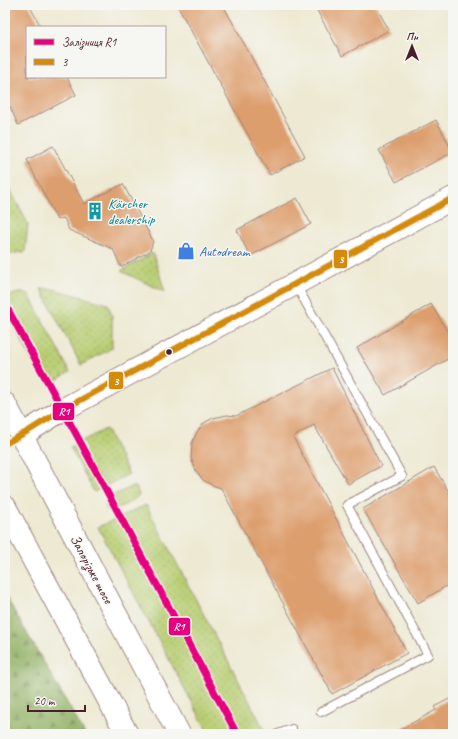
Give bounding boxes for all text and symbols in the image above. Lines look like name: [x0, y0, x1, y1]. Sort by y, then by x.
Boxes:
legend: [26, 26, 166, 78]
north arrow: [392, 26, 432, 66]
text: Пн: [406, 29, 419, 43]
text: Залізниця R1: [62, 34, 117, 50]
text: 3: [62, 54, 69, 70]
place label: Kärcher dealership: [108, 195, 155, 228]
building icon: Kärcher dealership: [85, 201, 105, 221]
shop icon: Autodream: [176, 241, 196, 261]
place label: Autodream: [199, 243, 251, 260]
line badge: 3: [333, 249, 348, 269]
text: 3: [339, 252, 345, 266]
unlabelled marker: [164, 347, 174, 357]
line badge: 3: [108, 371, 124, 390]
text: 3: [114, 374, 120, 388]
line badge: R1: [52, 402, 75, 421]
text: R1: [59, 404, 71, 418]
street label: Запорізьке шосе: [66, 532, 117, 608]
line badge: R1: [168, 617, 191, 636]
text: R1: [174, 619, 186, 633]
scale bar: [28, 687, 85, 713]
text: 20 m: [34, 693, 56, 709]

